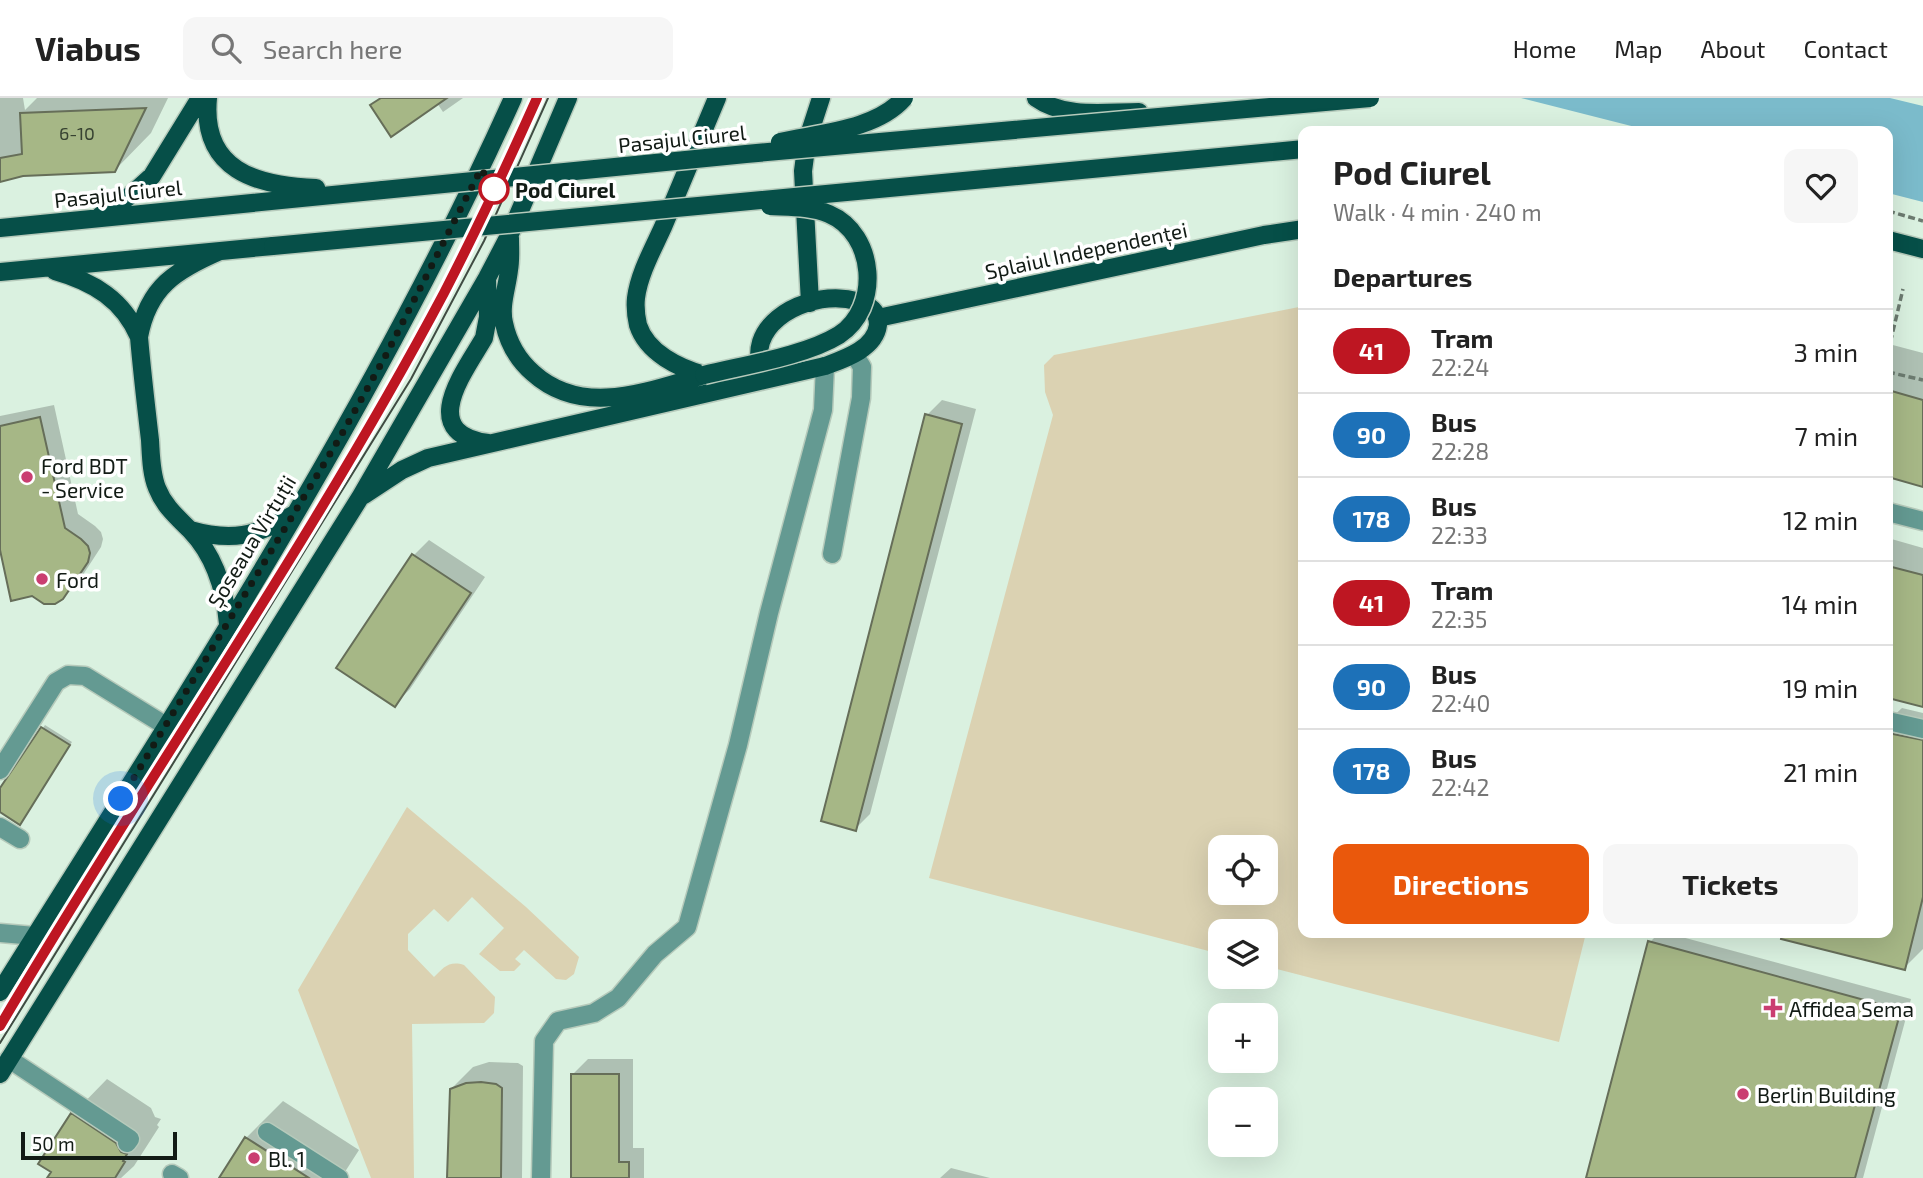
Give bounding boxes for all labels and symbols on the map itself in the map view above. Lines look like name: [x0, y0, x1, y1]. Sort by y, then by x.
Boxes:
street label: Pasajul Ciurel: [617, 119, 748, 158]
house number: 6-10: [59, 122, 95, 144]
street label: Pasajul Ciurel: [53, 174, 184, 213]
marker: Pod Ciurel: [479, 174, 509, 204]
place label: Pod Ciurel: [515, 177, 616, 202]
street label: Splaiul Independenței: [983, 216, 1190, 286]
place label: Ford BDT - Service: [41, 453, 128, 502]
marker: Ford BDT - Service: [19, 469, 35, 485]
street label: Șoseaua Virtuții: [202, 470, 302, 613]
place label: Ford: [56, 567, 99, 592]
marker: Ford: [34, 571, 50, 587]
your location: [103, 781, 138, 816]
place label: Affidea Sema: [1789, 996, 1914, 1021]
marker: Affidea Sema: [1763, 998, 1783, 1018]
place label: Berlin Building: [1757, 1082, 1896, 1107]
marker: Berlin Building: [1735, 1086, 1751, 1102]
scale bar: [21, 1129, 177, 1161]
place label: Bl. 1: [268, 1146, 305, 1171]
marker: Bl. 1: [246, 1150, 262, 1166]

